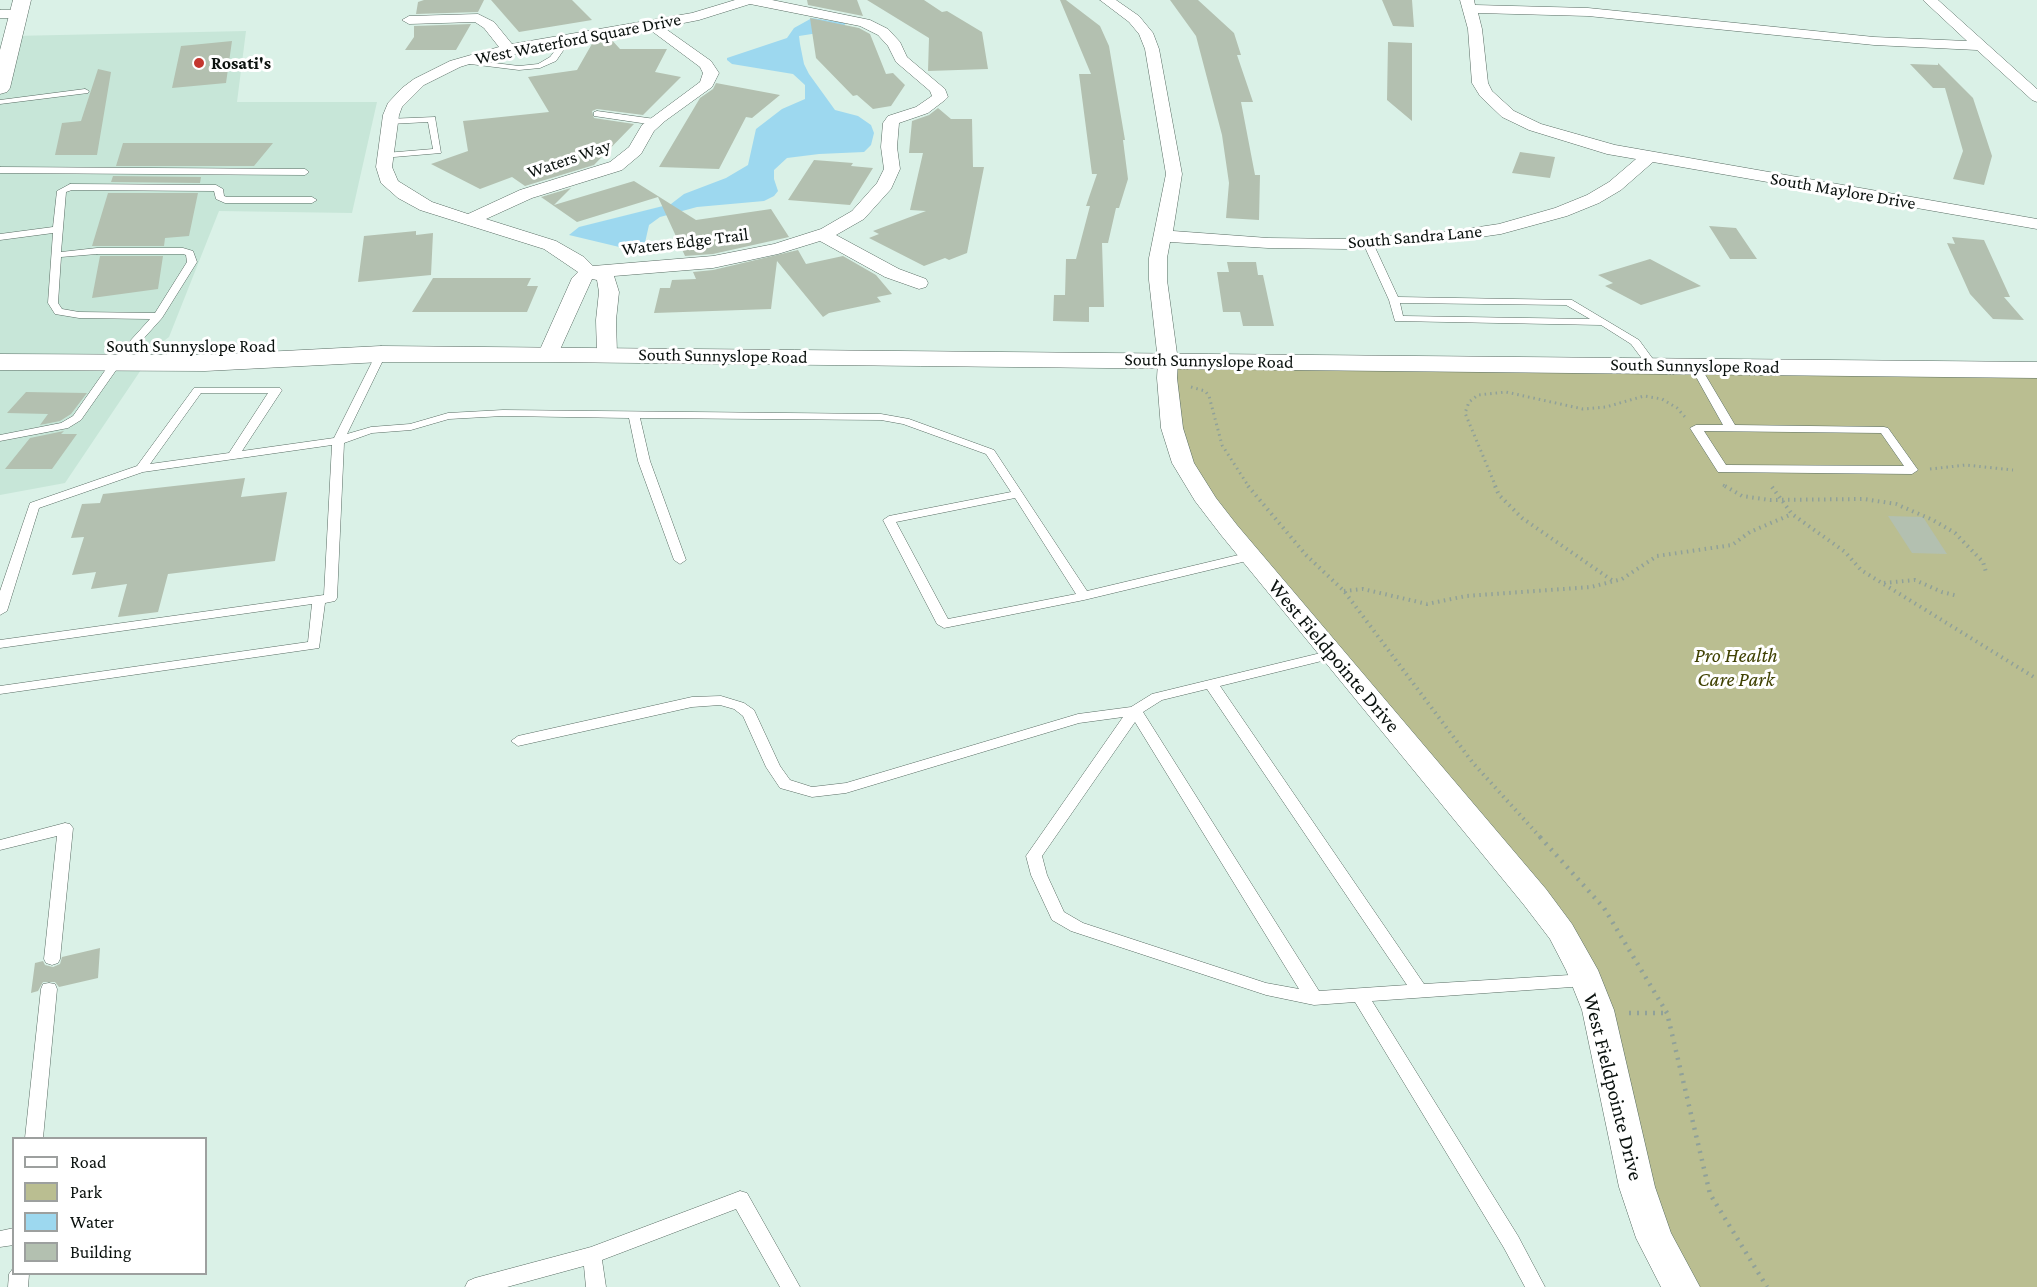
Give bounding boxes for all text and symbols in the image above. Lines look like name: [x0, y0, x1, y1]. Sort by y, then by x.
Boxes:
street label: West Waterford Square Drive: [473, 8, 683, 70]
place label: Rosati's: [211, 52, 271, 74]
marker: Rosati's: [192, 56, 206, 70]
street label: Waters Way: [524, 135, 614, 183]
street label: South Maylore Drive: [1769, 168, 1917, 214]
street label: South Sandra Lane: [1347, 220, 1483, 254]
street label: Waters Edge Trail: [621, 224, 749, 260]
street label: South Sunnyslope Road: [106, 335, 276, 357]
street label: South Sunnyslope Road: [638, 344, 808, 368]
street label: South Sunnyslope Road: [1124, 349, 1294, 373]
street label: South Sunnyslope Road: [1610, 354, 1780, 378]
street label: West Fieldpointe Drive: [1263, 574, 1405, 738]
park label: Pro Health Care Park: [1694, 643, 1778, 693]
street label: West Fieldpointe Drive: [1578, 991, 1648, 1183]
legend: [12, 1137, 207, 1275]
text: Road: [70, 1152, 107, 1172]
text: Park: [70, 1182, 102, 1202]
text: Water: [70, 1212, 114, 1232]
text: Building: [70, 1242, 131, 1262]

